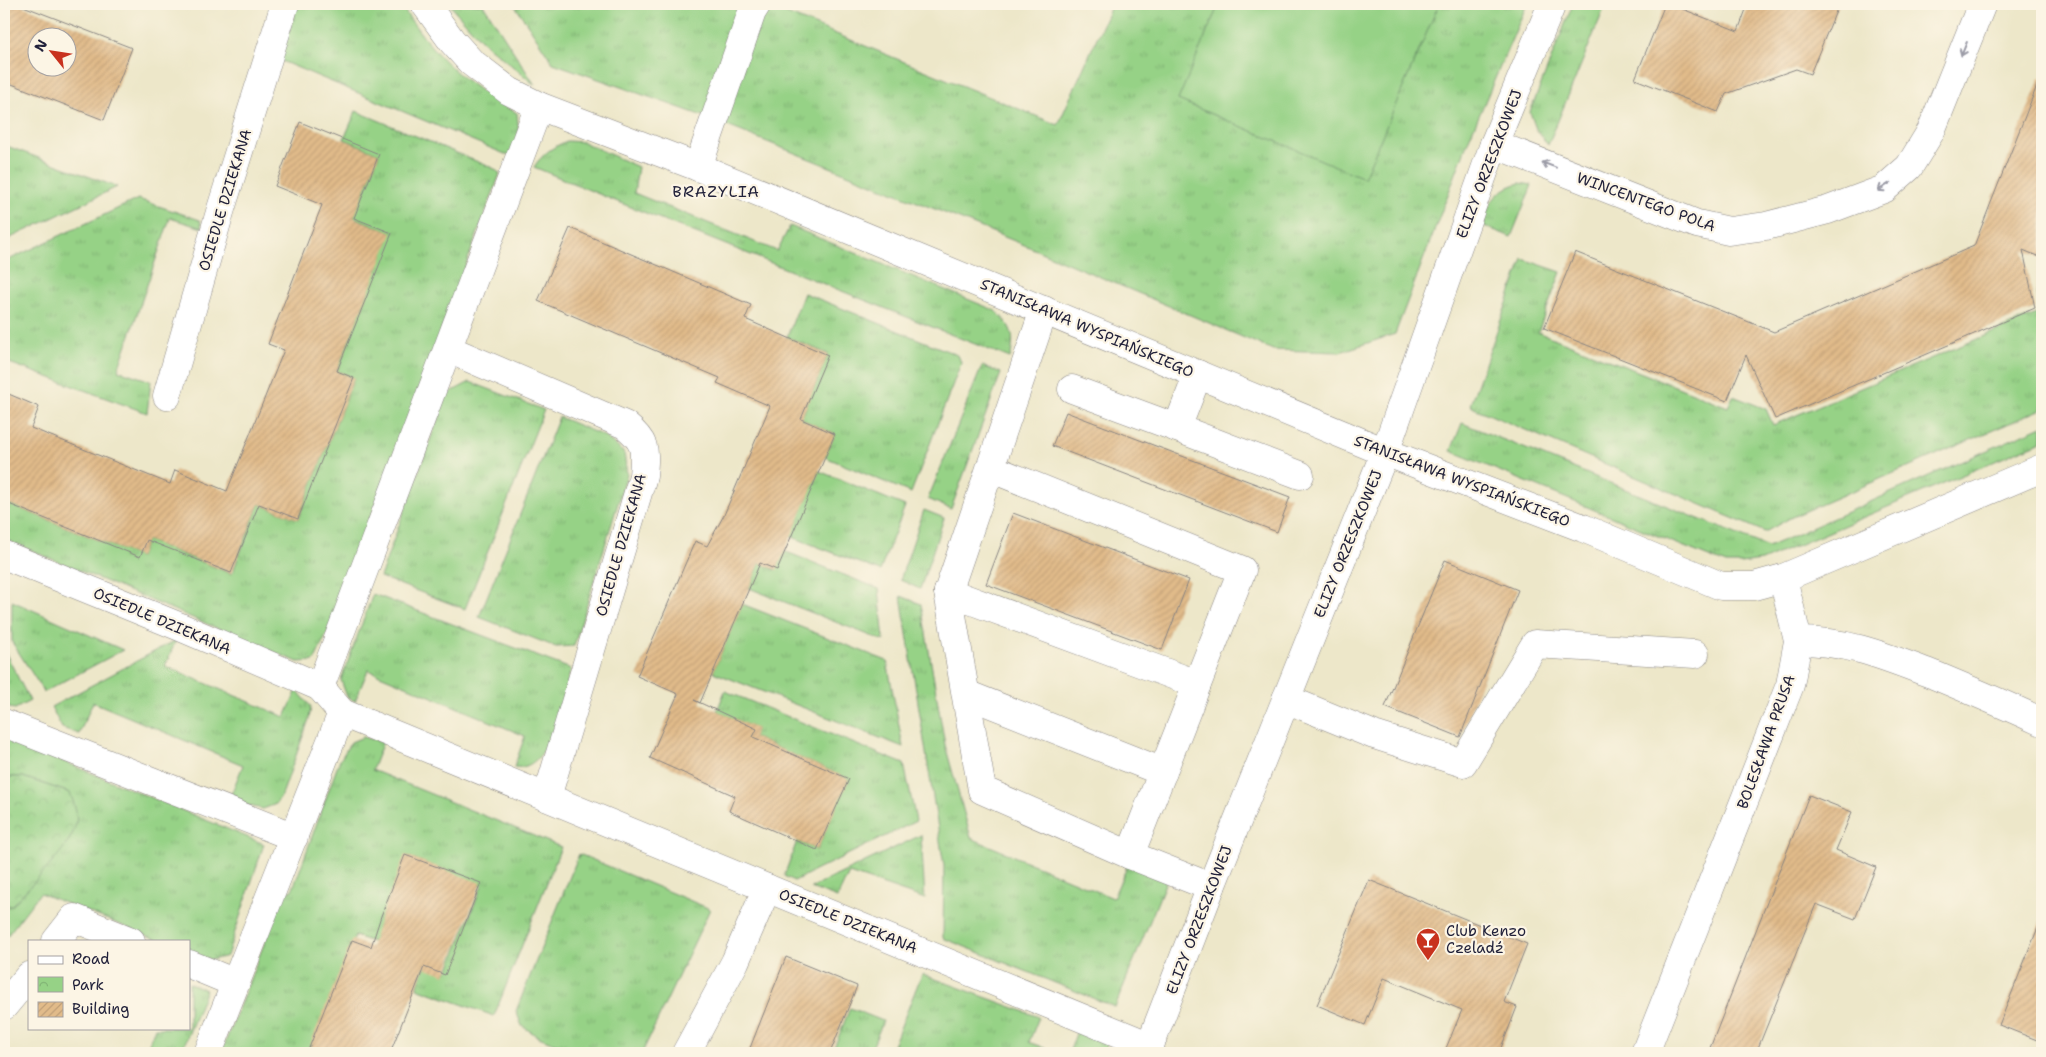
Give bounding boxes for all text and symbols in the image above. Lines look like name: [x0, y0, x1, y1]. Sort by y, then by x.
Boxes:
north arrow: [28, 28, 78, 78]
text: N: [30, 36, 51, 55]
one-way arrow: [1959, 41, 1968, 56]
street label: ELIZY ORZESZKOWEJ: [1451, 87, 1527, 241]
street label: OSIEDLE DZIEKANA: [194, 126, 256, 273]
one-way arrow: [1541, 160, 1557, 169]
street label: WINCENTEGO POLA: [1574, 168, 1718, 236]
district label: BRAZYLIA: [672, 181, 760, 202]
one-way arrow: [1878, 182, 1892, 192]
street label: STANISŁAWA WYSPIAŃSKIEGO: [977, 273, 1197, 382]
street label: STANISŁAWA WYSPIAŃSKIEGO: [1351, 430, 1573, 532]
street label: ELIZY ORZESZKOWEJ: [1309, 467, 1387, 621]
street label: OSIEDLE DZIEKANA: [591, 471, 651, 619]
street label: OSIEDLE DZIEKANA: [90, 583, 234, 659]
street label: BOLESŁAWA PRUSA: [1732, 672, 1800, 812]
street label: ELIZY ORZESZKOWEJ: [1161, 843, 1237, 997]
street label: OSIEDLE DZIEKANA: [776, 884, 920, 958]
place label: Club Kenzo Czeladź: [1446, 921, 1526, 958]
bar icon: Club Kenzo Czeladź: [1415, 927, 1441, 961]
legend: [28, 940, 190, 1030]
text: Road: [72, 949, 110, 969]
text: Park: [72, 975, 104, 995]
text: Building: [72, 999, 129, 1019]

